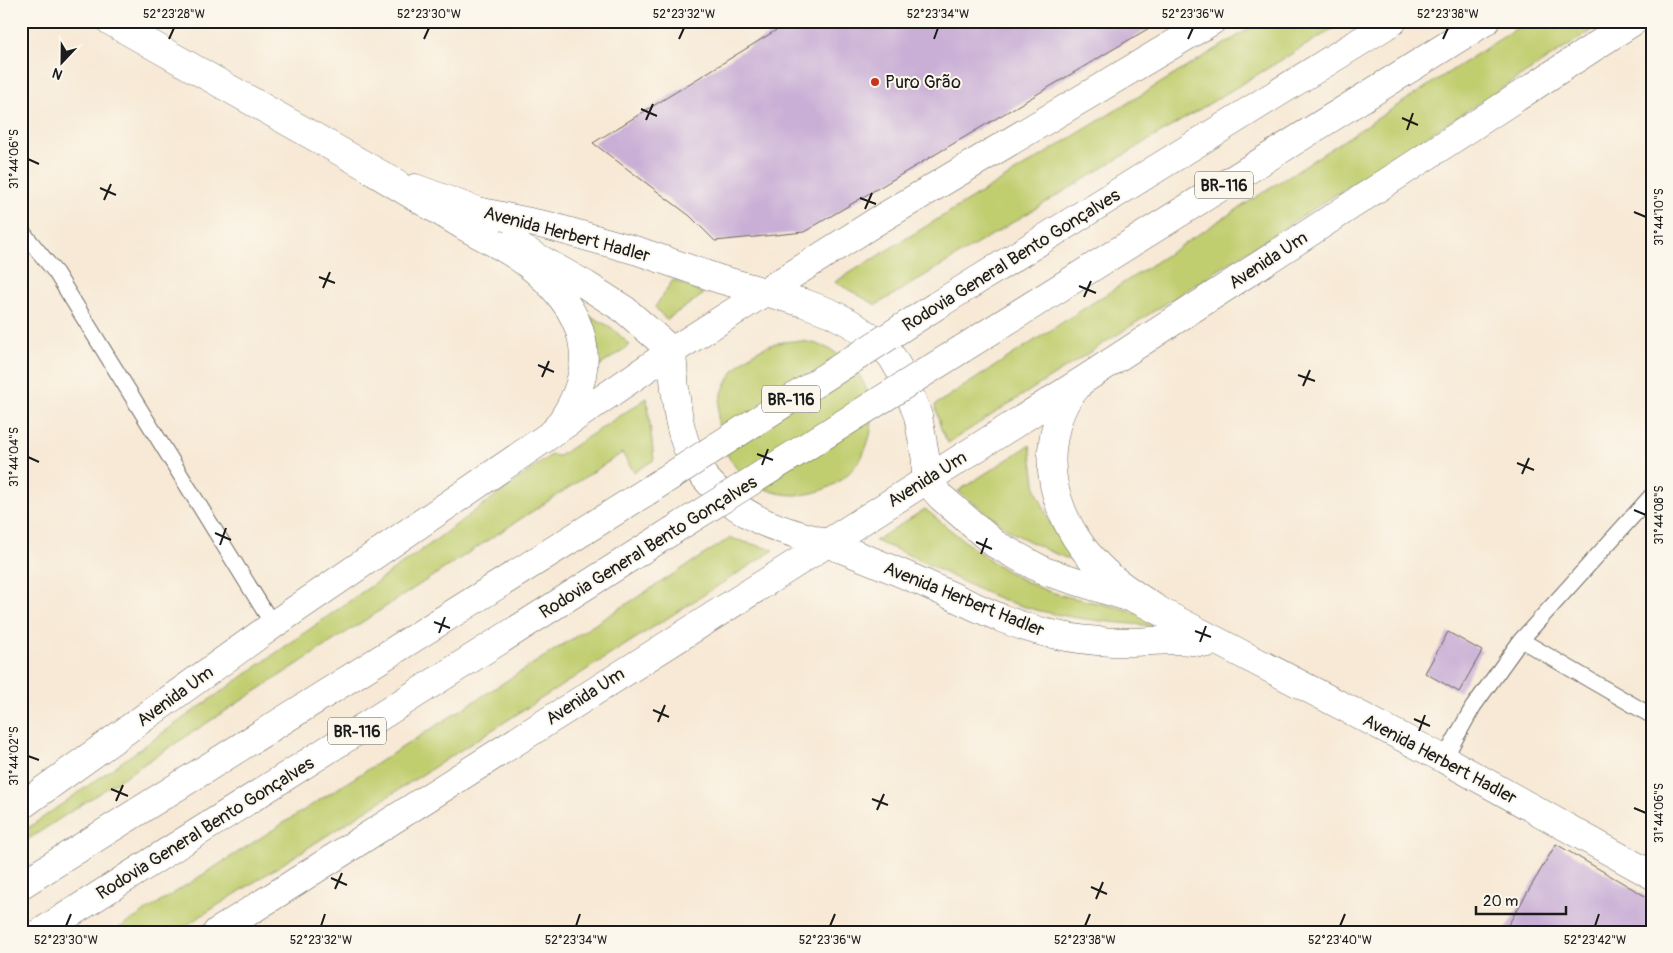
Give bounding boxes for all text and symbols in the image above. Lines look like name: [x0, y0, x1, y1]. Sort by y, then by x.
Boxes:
text: 52°23'28"W: [143, 7, 205, 22]
text: 52°23'30"W: [397, 7, 461, 22]
text: 52°23'32"W: [653, 7, 715, 22]
text: 52°23'34"W: [907, 7, 969, 22]
text: 52°23'36"W: [1162, 7, 1224, 22]
text: 52°23'38"W: [1417, 7, 1479, 22]
north arrow: [38, 38, 88, 88]
text: N: [50, 64, 65, 83]
place label: Puro Grão: [885, 71, 961, 94]
marker: Puro Grão: [869, 76, 881, 88]
text: 31°44'06"S: [7, 129, 22, 189]
road number: BR-116: [1195, 172, 1253, 198]
street label: Rodovia General Bento Gonçalves: [898, 184, 1124, 337]
text: 31°44'10"S: [1652, 188, 1667, 246]
street label: Avenida Herbert Hadler: [481, 201, 653, 268]
street label: Avenida Um: [1224, 226, 1312, 294]
road number: BR-116: [762, 386, 820, 412]
text: 31°44'04"S: [7, 427, 22, 487]
street label: Avenida Um: [883, 446, 971, 513]
street label: Rodovia General Bento Gonçalves: [535, 471, 761, 624]
text: 31°44'08"S: [1652, 485, 1667, 545]
street label: Avenida Herbert Hadler: [880, 557, 1048, 642]
street label: Avenida Um: [132, 661, 218, 732]
street label: Avenida Um: [541, 662, 629, 730]
street label: Avenida Herbert Hadler: [1359, 709, 1521, 810]
road number: BR-116: [328, 718, 386, 744]
text: 31°44'02"S: [7, 726, 22, 786]
street label: Rodovia General Bento Gonçalves: [92, 752, 318, 905]
text: 31°44'06"S: [1652, 783, 1667, 843]
scale bar: [1476, 883, 1566, 915]
text: 20 m: [1483, 892, 1518, 911]
text: 52°23'30"W: [34, 933, 98, 948]
text: 52°23'32"W: [290, 933, 352, 948]
text: 52°23'34"W: [545, 933, 607, 948]
text: 52°23'36"W: [799, 933, 861, 948]
text: 52°23'38"W: [1054, 933, 1116, 948]
text: 52°23'40"W: [1308, 933, 1372, 948]
text: 52°23'42"W: [1564, 933, 1626, 948]

